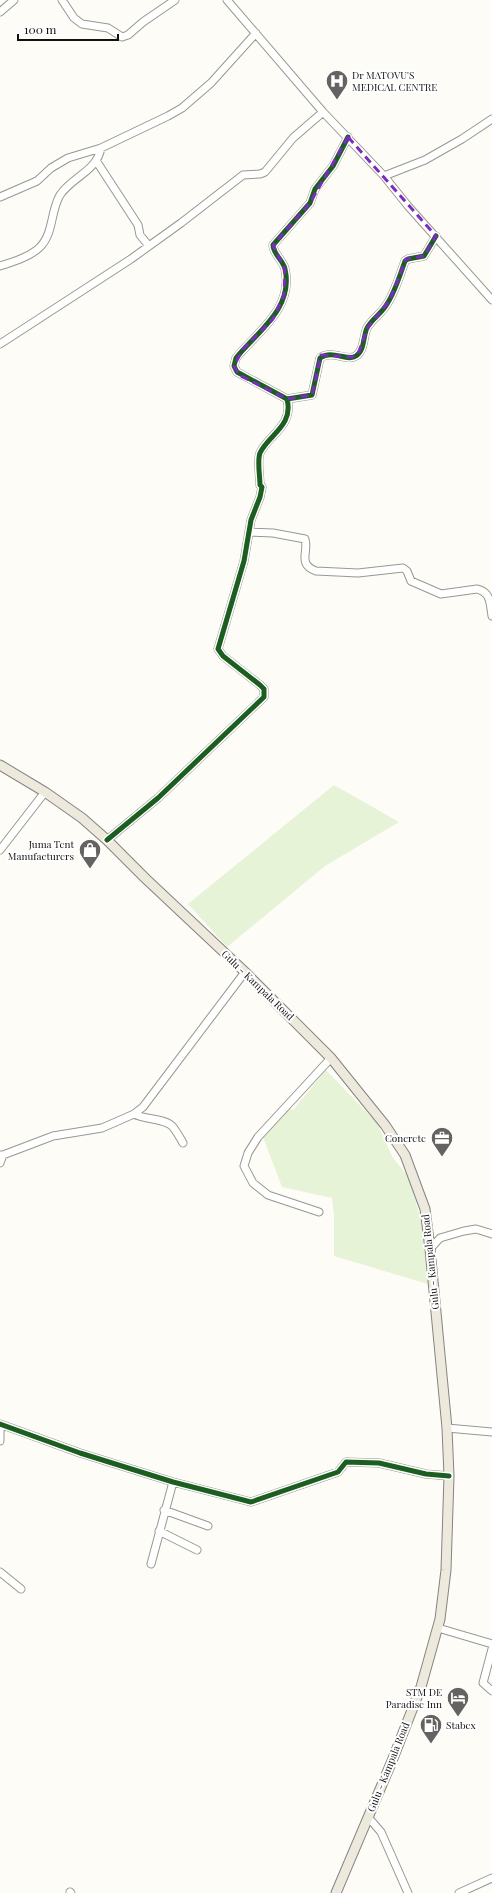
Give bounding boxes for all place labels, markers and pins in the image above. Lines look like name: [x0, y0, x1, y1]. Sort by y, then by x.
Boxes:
hospital icon: Dr MATOVU'S MEDICAL CENTRE: [324, 68, 350, 101]
place label: Dr MATOVU'S MEDICAL CENTRE: [352, 68, 437, 94]
place label: Juma Tent Manufacturers: [8, 837, 74, 863]
shop icon: Juma Tent Manufacturers: [77, 837, 103, 870]
office icon: Concrete: [429, 1125, 455, 1158]
place label: Concrete: [385, 1131, 426, 1145]
place label: STM DE Paradise Inn: [386, 1685, 442, 1711]
hotel icon: STM DE Paradise Inn: [445, 1685, 471, 1718]
fuel station icon: Stabex: [418, 1712, 444, 1745]
place label: Stabex: [446, 1718, 476, 1732]

